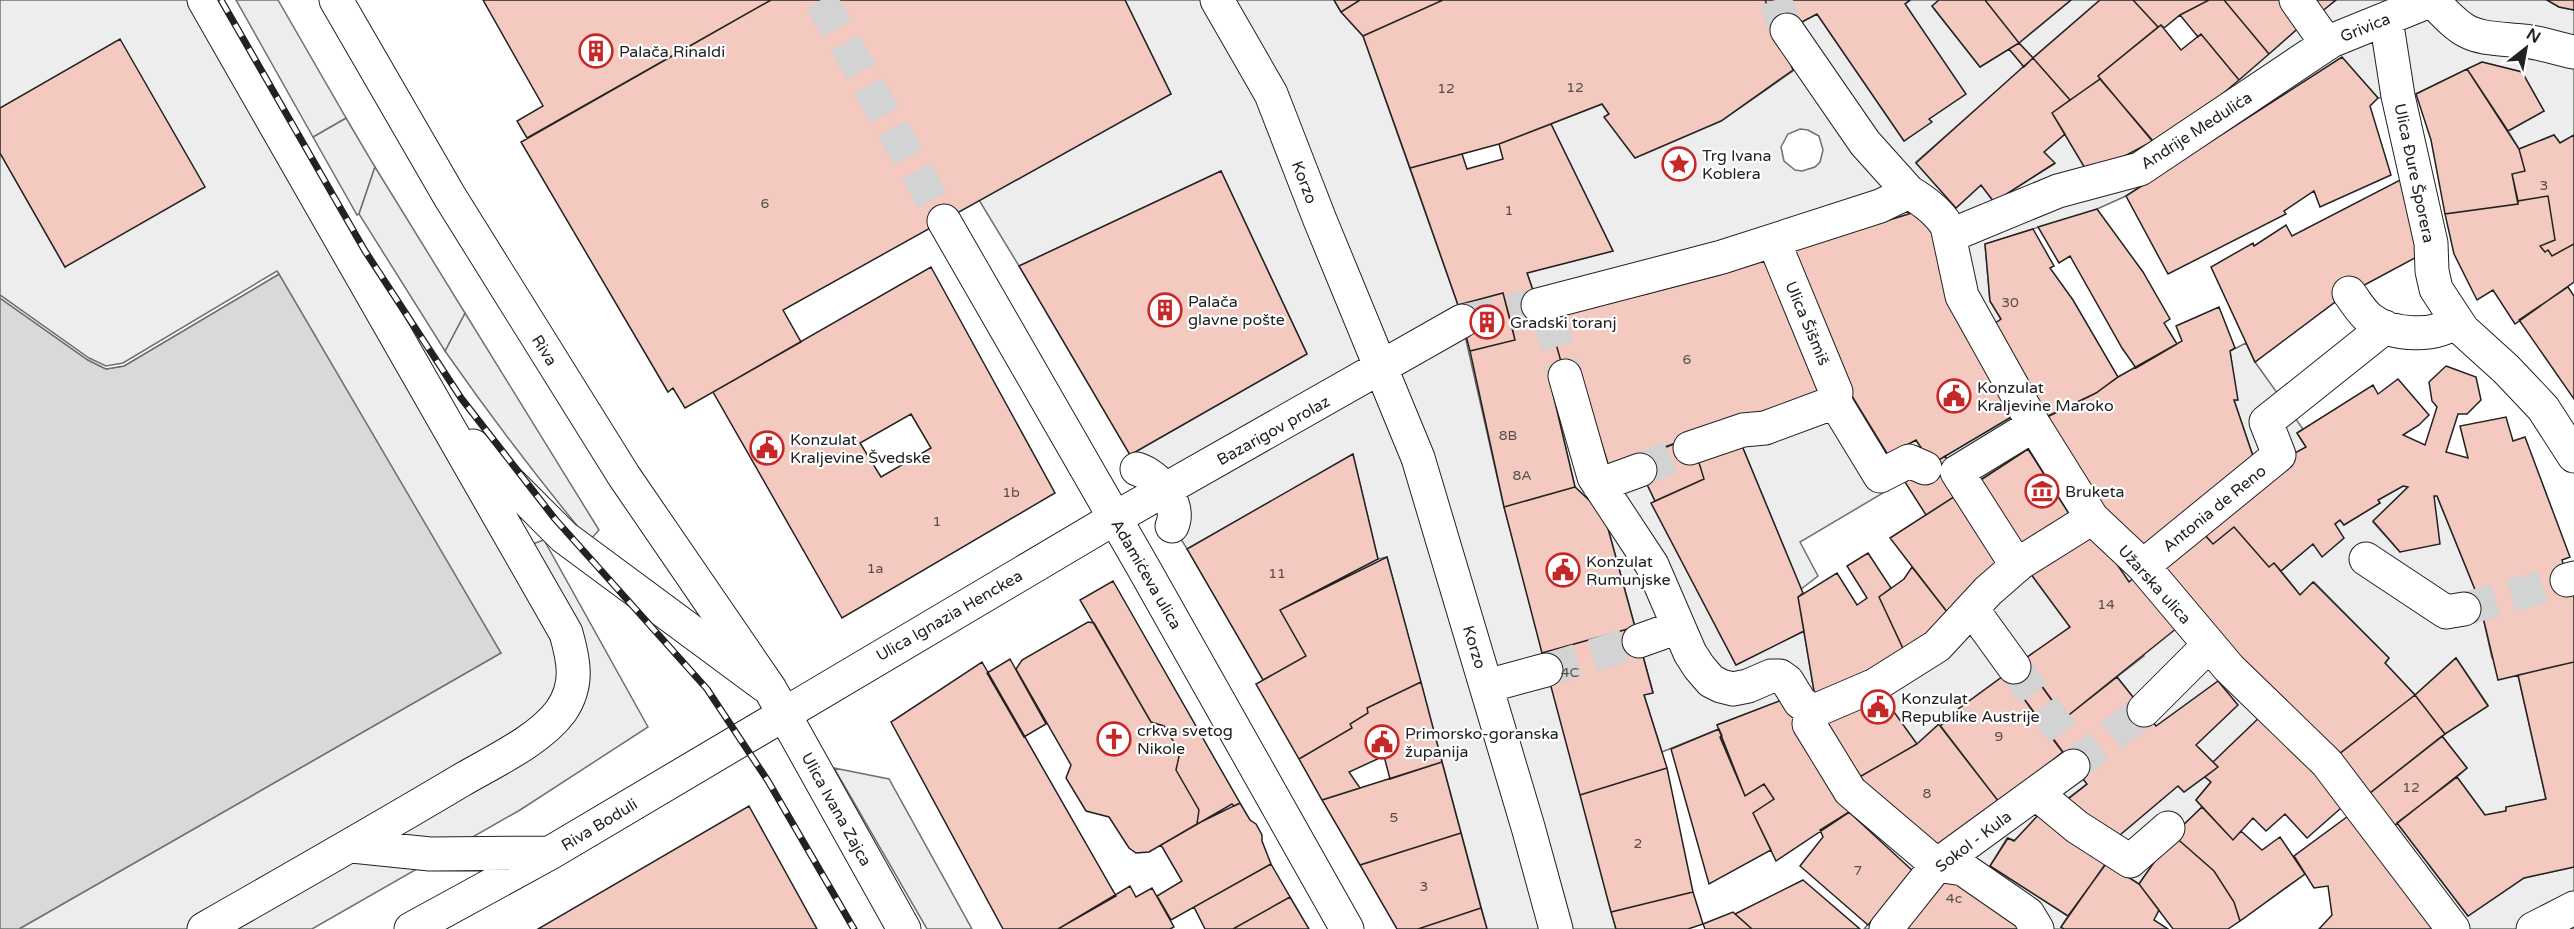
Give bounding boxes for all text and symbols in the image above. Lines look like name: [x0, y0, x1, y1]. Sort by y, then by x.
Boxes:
street label: Grivica: [2337, 9, 2393, 47]
north arrow: [2496, 18, 2556, 78]
text: N: [2523, 24, 2544, 48]
building icon: Palača Rinaldi: [578, 33, 614, 69]
place label: Palača Rinaldi: [619, 42, 725, 62]
house number: 12: [1566, 79, 1584, 96]
house number: 12: [1437, 80, 1455, 97]
street label: Andrije Medulića: [2137, 87, 2256, 174]
street label: Ulica Đure Šporera: [2389, 102, 2439, 245]
place icon: Trg Ivana Koblera: [1661, 146, 1697, 182]
place label: Trg Ivana Koblera: [1702, 146, 1771, 184]
street label: Korzo: [1287, 158, 1321, 207]
house number: 3: [2540, 177, 2548, 194]
house number: 6: [761, 195, 770, 212]
house number: 1: [1505, 202, 1513, 219]
street label: Ulica Šišmiš: [1780, 278, 1834, 368]
building icon: Palača glavne pošte: [1147, 292, 1183, 328]
place label: Palača glavne pošte: [1188, 292, 1285, 330]
house number: 30: [2001, 294, 2019, 311]
building icon: Gradski toranj: [1469, 304, 1505, 340]
place label: Gradski toranj: [1510, 313, 1617, 333]
street label: Riva: [527, 331, 561, 370]
house number: 6: [1683, 351, 1692, 368]
public building icon: Konzulat Kraljevine Maroko: [1936, 378, 1972, 414]
place label: Konzulat Kraljevine Maroko: [1977, 378, 2114, 416]
street label: Bazarigov prolaz: [1213, 392, 1334, 470]
house number: 8B: [1499, 427, 1517, 444]
public building icon: Konzulat Kraljevine Švedske: [749, 430, 785, 466]
place label: Konzulat Kraljevine Švedske: [790, 430, 930, 468]
street label: Antonia de Reno: [2159, 461, 2270, 557]
house number: 8A: [1512, 467, 1532, 484]
museum icon: Bruketa: [2024, 473, 2060, 509]
place label: Bruketa: [2065, 482, 2125, 502]
house number: 1b: [1002, 484, 1020, 501]
house number: 1: [933, 513, 941, 530]
street label: Adamićeva ulica: [1107, 516, 1186, 633]
street label: Užarska ulica: [2113, 541, 2195, 628]
public building icon: Konzulat Rumunjske: [1545, 552, 1581, 588]
place label: Konzulat Rumunjske: [1586, 552, 1671, 590]
house number: 1a: [867, 560, 883, 577]
house number: 11: [1268, 565, 1286, 582]
street label: Ulica Ignazia Henckea: [873, 566, 1026, 666]
house number: 14: [2097, 596, 2115, 613]
street label: Korzo: [1458, 623, 1490, 671]
house number: 4C: [1561, 664, 1580, 681]
public building icon: Konzulat Republike Austrije: [1860, 689, 1896, 725]
place label: Konzulat Republike Austrije: [1901, 689, 2040, 727]
church icon: crkva svetog Nikole: [1096, 721, 1132, 757]
place label: crkva svetog Nikole: [1137, 721, 1233, 759]
public building icon: Primorsko-goranska županija: [1364, 724, 1400, 760]
place label: Primorsko-goranska županija: [1405, 724, 1559, 762]
house number: 9: [1995, 728, 2003, 745]
street label: Ulica Ivana Zajca: [797, 749, 876, 870]
house number: 12: [2402, 779, 2420, 796]
house number: 8: [1923, 785, 1932, 802]
street label: Riva Boduli: [558, 794, 641, 855]
street label: Sokol - Kula: [1932, 807, 2016, 877]
house number: 5: [1390, 809, 1398, 826]
house number: 2: [1634, 835, 1642, 852]
house number: 7: [1854, 862, 1862, 879]
house number: 3: [1420, 878, 1428, 895]
house number: 4c: [1946, 890, 1962, 907]

